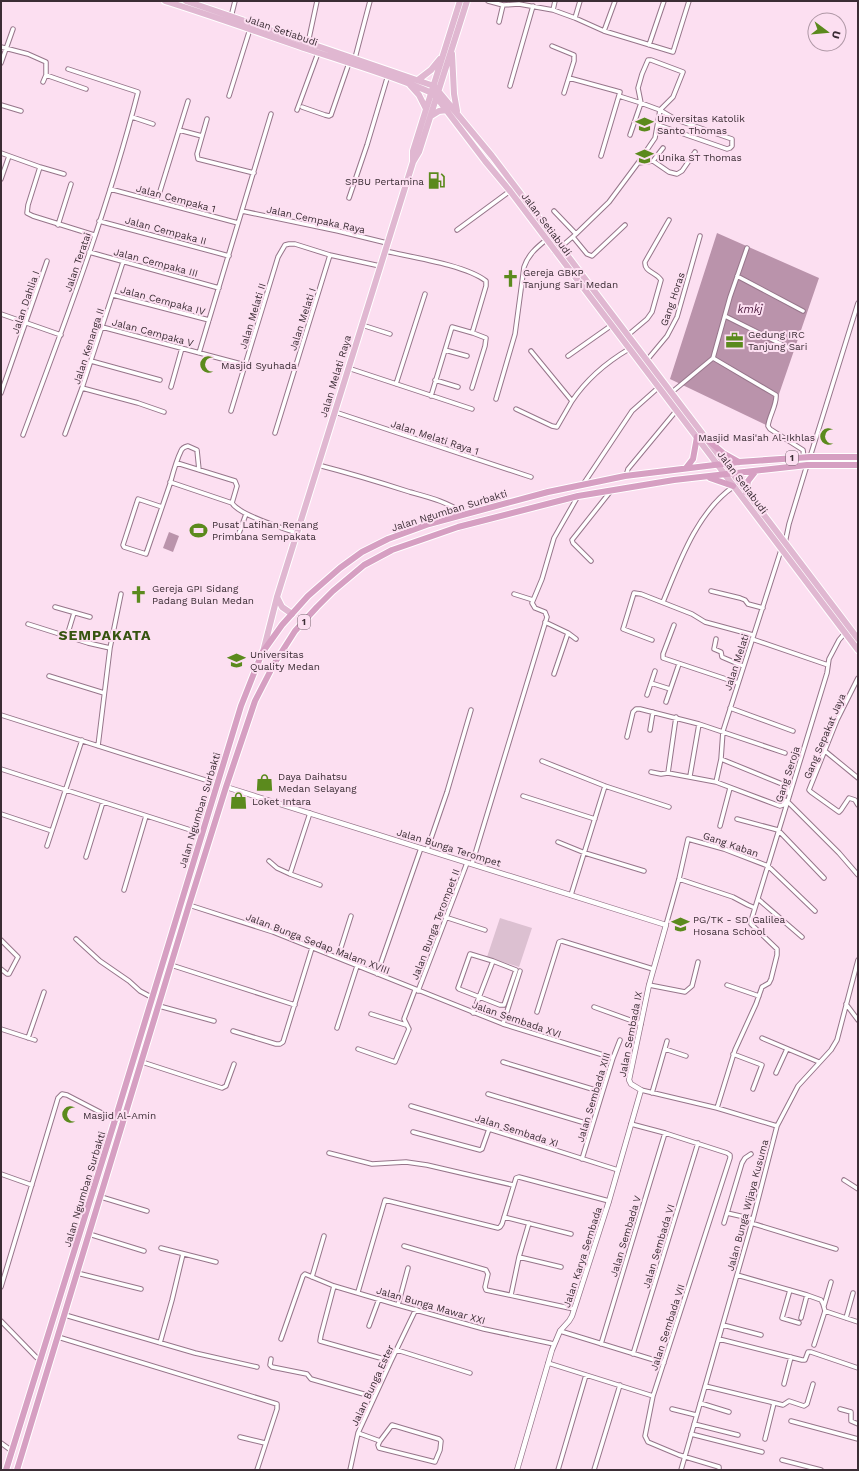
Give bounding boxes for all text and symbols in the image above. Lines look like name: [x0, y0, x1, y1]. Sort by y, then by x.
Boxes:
north arrow: [807, 12, 847, 52]
street label: Jalan Setiabudi: [244, 13, 319, 48]
text: U: [829, 29, 843, 40]
place label: Unversitas Katolik Santo Thomas: [657, 113, 745, 136]
school or university icon: Unversitas Katolik Santo Thomas: [634, 114, 654, 134]
school or university icon: Unika ST Thomas: [635, 147, 655, 167]
place label: Unika ST Thomas: [658, 152, 742, 163]
fuel station icon: SPBU Pertamina: [427, 171, 447, 191]
place label: SPBU Pertamina: [345, 176, 424, 187]
street label: Jalan Cempaka 1: [135, 183, 217, 214]
street label: Jalan Setiabudi: [520, 191, 574, 258]
street label: Jalan Cempaka Raya: [266, 204, 367, 235]
street label: Jalan Cempaka II: [124, 214, 208, 247]
street label: Jalan Teratai: [62, 231, 93, 293]
street label: Jalan Cempaka III: [113, 246, 199, 279]
place label: Gereja GBKP Tanjung Sari Medan: [523, 267, 618, 290]
church icon: Gereja GBKP Tanjung Sari Medan: [500, 268, 520, 288]
street label: Jalan Dahlia I: [10, 269, 41, 335]
street label: Gang Horas: [658, 271, 687, 327]
street label: Jalan Melati II: [237, 282, 268, 350]
street label: Jalan Cempaka IV: [119, 284, 207, 317]
street label: Jalan Melati I: [287, 286, 318, 352]
water label: kmkj: [737, 303, 764, 316]
street label: Jalan Kenanga II: [71, 307, 106, 386]
street label: Jalan Cempaka V: [111, 316, 195, 349]
place label: Gedung IRC Tanjung Sari: [748, 329, 807, 352]
office icon: Gedung IRC Tanjung Sari: [725, 330, 745, 350]
street label: Jalan Melati Raya: [318, 333, 353, 418]
mosque icon: Masjid Syuhada: [198, 355, 218, 375]
place label: Masjid Syuhada: [221, 360, 297, 371]
street label: Jalan Melati Raya 1: [389, 418, 480, 457]
mosque icon: Masjid Masi'ah Al-Ikhlas: [818, 427, 838, 447]
place label: Masjid Masi'ah Al-Ikhlas: [698, 432, 815, 443]
street label: Jalan Setiabudi: [716, 449, 770, 516]
road number: 1: [786, 451, 798, 465]
street label: Jalan Ngumban Surbakti: [390, 488, 508, 533]
place label: Pusat Latihan Renang Primbana Sempakata: [212, 519, 319, 542]
sports icon: Pusat Latihan Renang Primbana Sempakata: [189, 520, 209, 540]
place label: Gereja GPI Sidang Padang Bulan Medan: [152, 583, 254, 606]
church icon: Gereja GPI Sidang Padang Bulan Medan: [129, 584, 149, 604]
road number: 1: [298, 615, 310, 629]
district label: SEMPAKATA: [59, 627, 151, 643]
street label: Jalan Melati: [722, 632, 751, 692]
place label: Universitas Quality Medan: [250, 649, 320, 672]
school or university icon: Universitas Quality Medan: [227, 650, 247, 670]
street label: Gang Sepakat Jaya: [801, 691, 848, 781]
street label: Gang Seroja: [773, 744, 802, 804]
street label: Jalan Ngumban Surbakti: [177, 751, 222, 869]
place label: Daya Daihatsu Medan Selayang: [278, 771, 357, 794]
shop icon: Daya Daihatsu Medan Selayang: [255, 772, 275, 792]
shop icon: Loket Intara: [229, 791, 249, 811]
place label: Loket Intara: [252, 796, 311, 807]
street label: Jalan Bunga Terompet: [395, 826, 503, 869]
street label: Gang Kaban: [702, 830, 760, 859]
street label: Jalan Bunga Terompet II: [409, 867, 462, 981]
street label: Jalan Bunga Sedap Malam XVIII: [244, 911, 391, 976]
place label: PG/TK - SD Galilea Hosana School: [693, 914, 786, 937]
school or university icon: PG/TK - SD Galilea Hosana School: [670, 915, 690, 935]
street label: Jalan Sembada IX: [617, 990, 644, 1078]
street label: Jalan Sembada XVI: [471, 999, 563, 1040]
street label: Jalan Sembada XIII: [575, 1051, 612, 1143]
mosque icon: Masjid Al-Amin: [60, 1105, 80, 1125]
place label: Masjid Al-Amin: [83, 1110, 156, 1121]
street label: Jalan Sembada XI: [474, 1112, 560, 1149]
street label: Jalan Ngumban Surbakti: [62, 1130, 107, 1248]
street label: Jalan Bunga Wijaya Kusuma: [725, 1138, 770, 1272]
street label: Jalan Sembada V: [608, 1194, 643, 1278]
street label: Jalan Sembada VI: [640, 1203, 677, 1290]
street label: Jalan Karya Sembada: [561, 1205, 604, 1309]
street label: Jalan Sembada VII: [648, 1283, 687, 1372]
street label: Jalan Bunga Mawar XXI: [375, 1285, 486, 1326]
street label: Jalan Bunga Ester: [349, 1343, 396, 1428]

